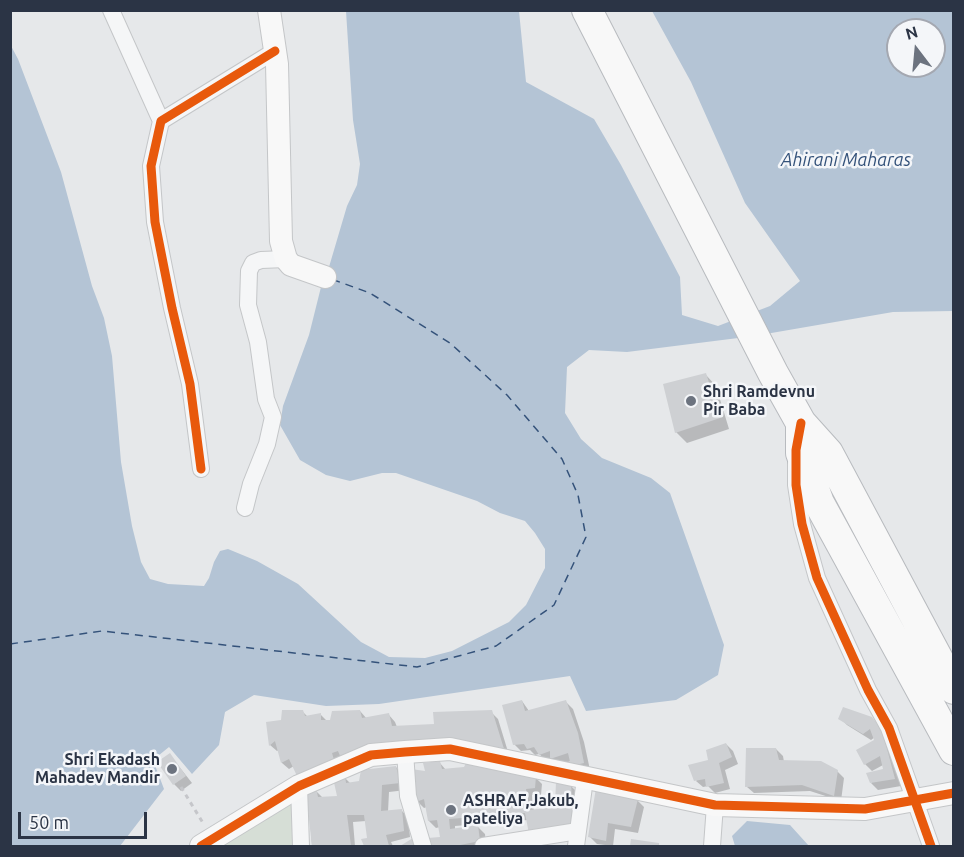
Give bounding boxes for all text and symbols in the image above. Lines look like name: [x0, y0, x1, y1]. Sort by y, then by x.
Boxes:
north arrow: [886, 18, 946, 78]
text: N: [903, 22, 920, 43]
water label: Ahirani Maharas: [781, 149, 911, 171]
place label: Shri Ramdevnu Pir Baba: [703, 382, 815, 420]
marker: Shri Ramdevnu Pir Baba: [684, 394, 698, 408]
place label: Shri Ekadash Mahadev Mandir: [35, 750, 160, 788]
marker: Shri Ekadash Mahadev Mandir: [165, 762, 179, 776]
place label: ASHRAF,Jakub, pateliya: [463, 791, 578, 829]
scale bar: [21, 800, 150, 838]
marker: ASHRAF,Jakub, pateliya: [444, 803, 458, 817]
text: 50 m: [29, 812, 69, 832]

